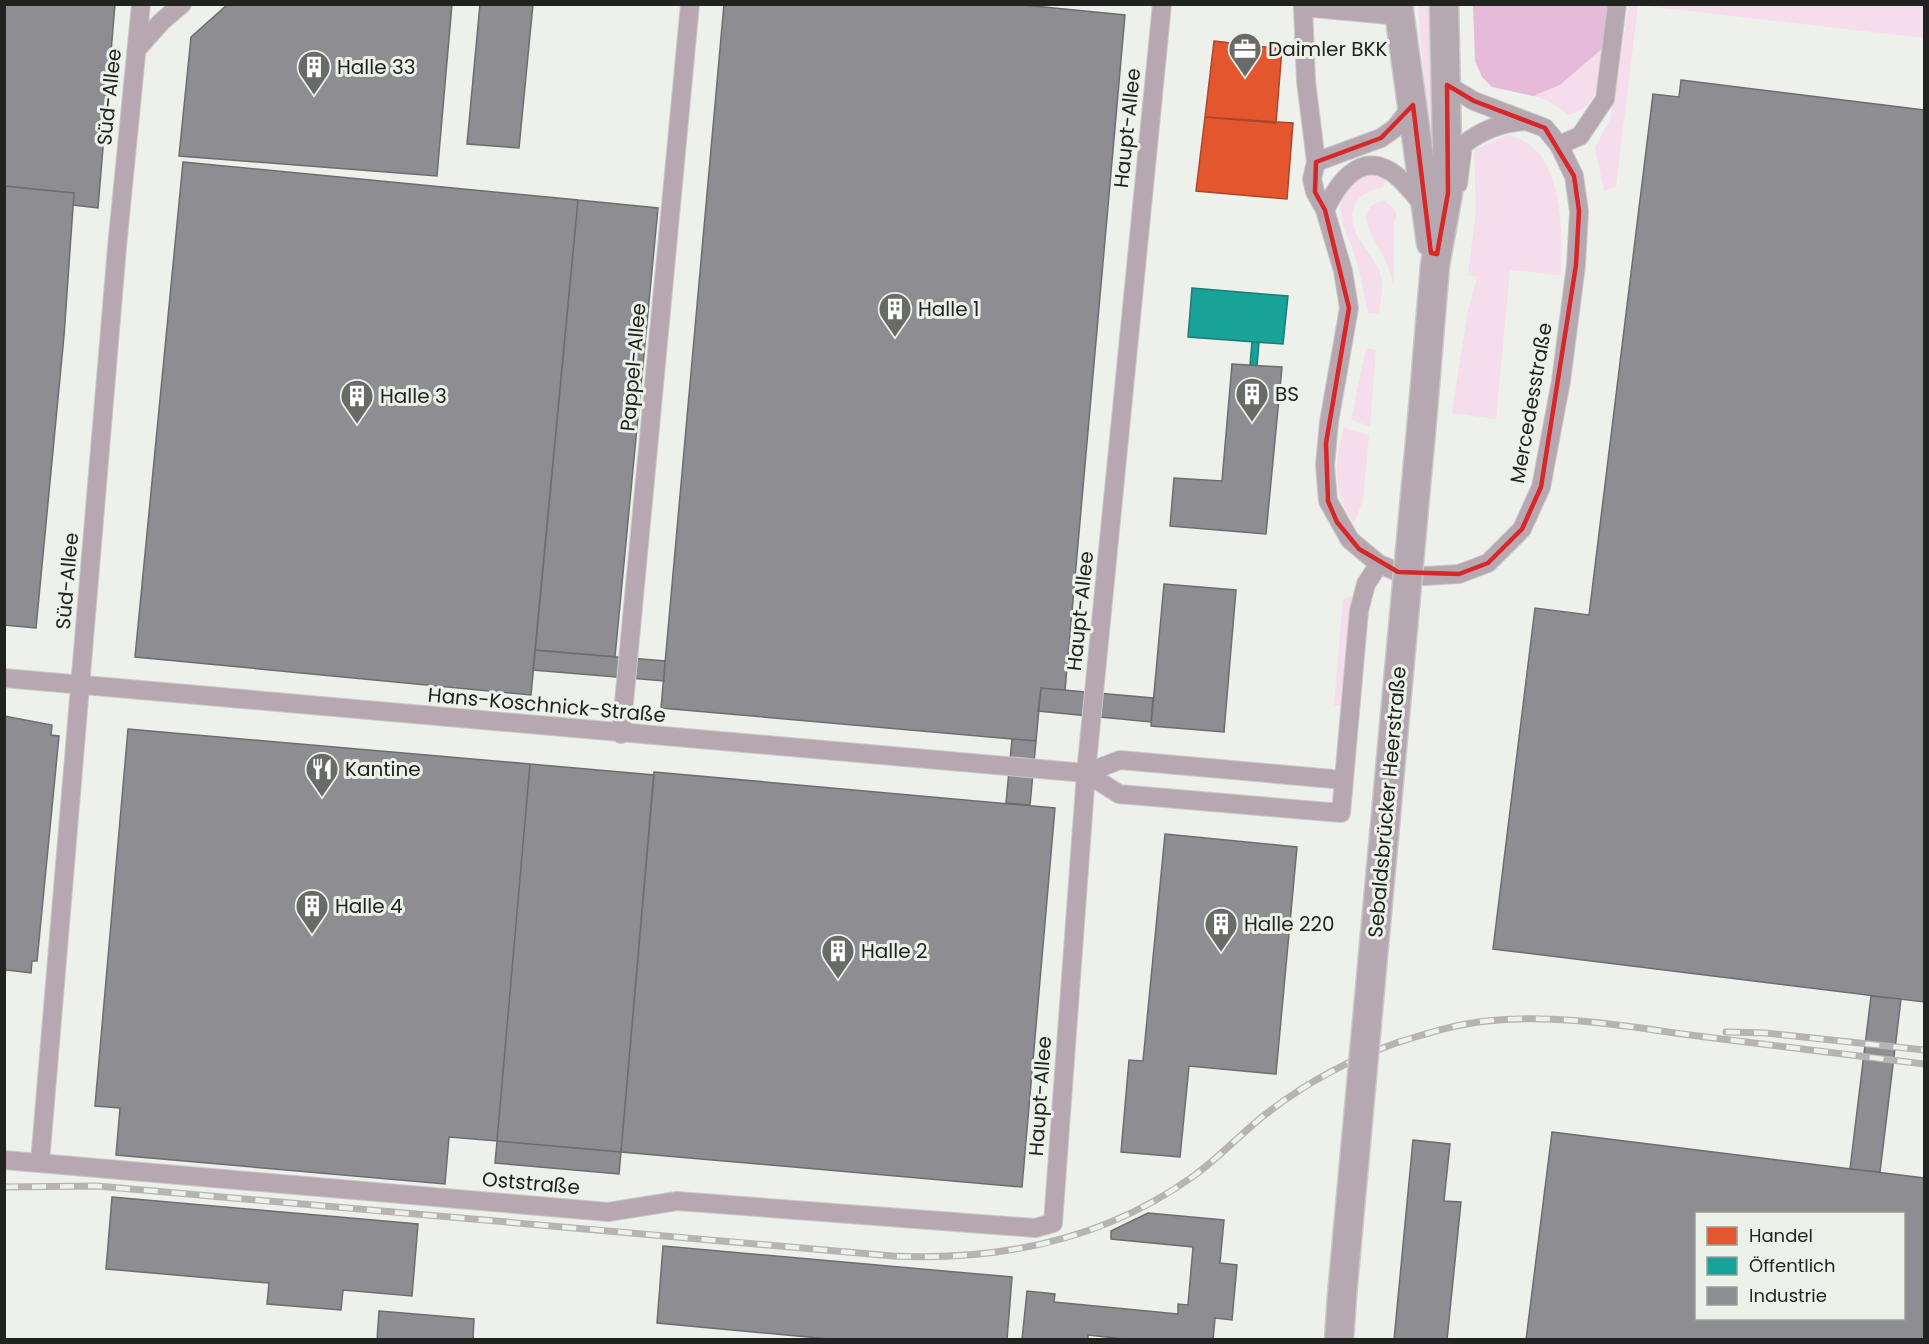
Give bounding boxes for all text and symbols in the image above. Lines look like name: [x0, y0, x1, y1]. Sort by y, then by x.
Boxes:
office icon: Daimler BKK: [1227, 31, 1263, 78]
place label: Daimler BKK: [1268, 35, 1388, 63]
street label: Süd-Allee: [90, 47, 128, 147]
building icon: Halle 33: [296, 49, 332, 96]
place label: Halle 33: [337, 53, 416, 81]
street label: Haupt-Allee: [1107, 67, 1147, 189]
building icon: Halle 1: [877, 291, 913, 338]
place label: Halle 1: [918, 295, 979, 323]
street label: Pappel-Allee: [613, 302, 653, 432]
street label: Mercedesstraße: [1503, 320, 1559, 486]
building icon: BS: [1234, 376, 1270, 423]
building icon: Halle 3: [339, 378, 375, 425]
place label: BS: [1275, 380, 1299, 408]
place label: Halle 3: [380, 382, 447, 410]
street label: Süd-Allee: [49, 531, 85, 631]
street label: Haupt-Allee: [1060, 550, 1100, 672]
street label: Sebaldsbrücker Heerstraße: [1361, 665, 1413, 939]
street label: Hans-Koschnick-Straße: [427, 681, 667, 729]
restaurant icon: Kantine: [304, 751, 340, 798]
place label: Kantine: [345, 755, 421, 783]
building icon: Halle 4: [294, 888, 330, 935]
place label: Halle 4: [335, 892, 403, 920]
building icon: Halle 220: [1203, 906, 1239, 953]
place label: Halle 220: [1244, 910, 1335, 938]
building icon: Halle 2: [820, 933, 856, 980]
place label: Halle 2: [861, 937, 927, 965]
street label: Haupt-Allee: [1022, 1035, 1058, 1157]
street label: Oststraße: [481, 1165, 581, 1201]
legend: [1695, 1212, 1905, 1320]
text: Handel: [1749, 1223, 1813, 1248]
text: Öffentlich: [1749, 1253, 1836, 1278]
text: Industrie: [1749, 1283, 1827, 1308]

